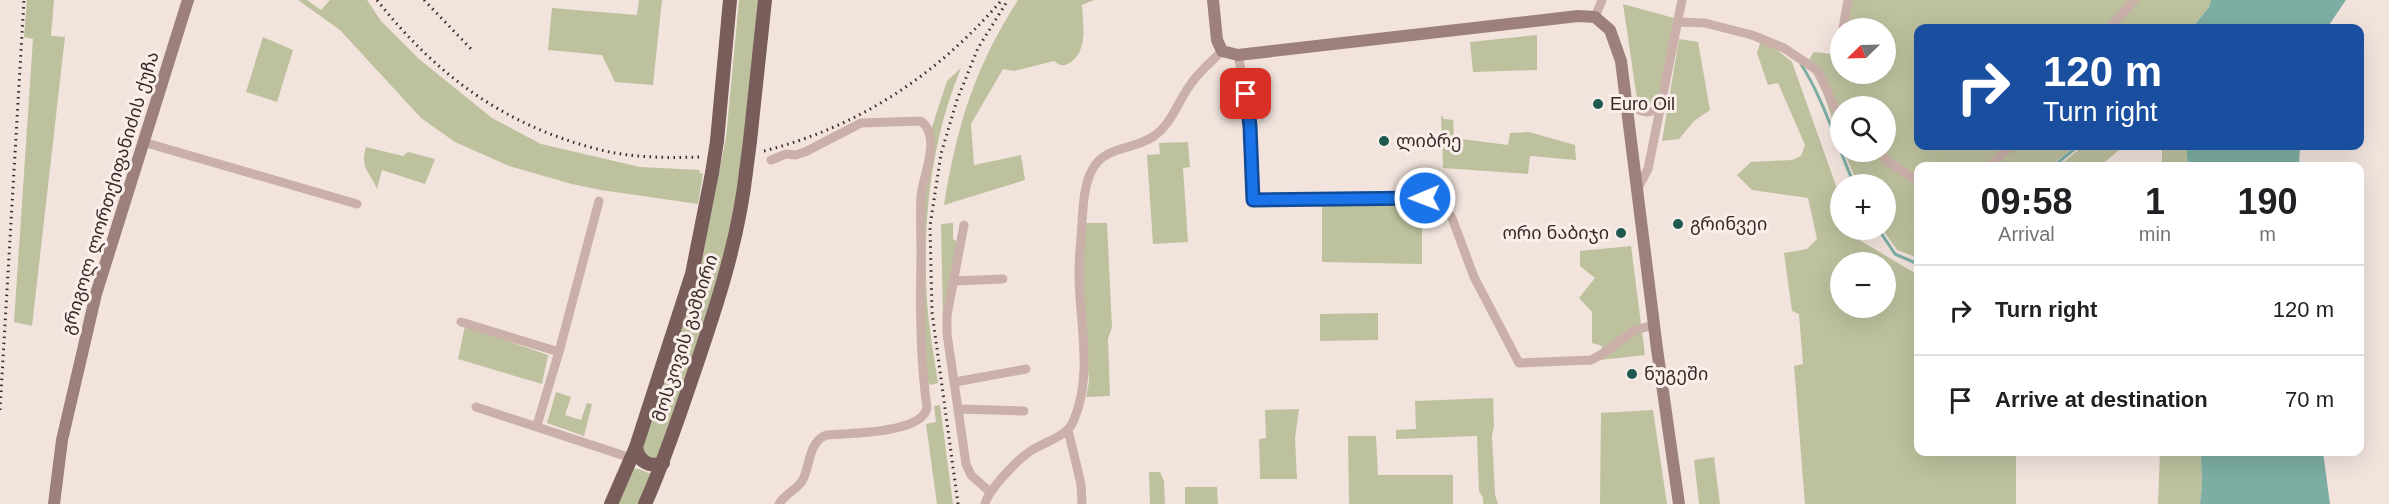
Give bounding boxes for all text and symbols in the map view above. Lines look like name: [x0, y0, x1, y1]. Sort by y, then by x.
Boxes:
north arrow: [1830, 18, 1896, 84]
map controls: [1830, 18, 1896, 318]
icon: right: [1944, 48, 2022, 126]
text: 120 m: [2043, 48, 2162, 95]
street label: გრიგოლ ლორთქიფანიძის ქუჩა: [57, 49, 164, 337]
pin: [1220, 68, 1271, 119]
icon: arrive: [1229, 77, 1262, 110]
place label: Euro Oil: [1610, 94, 1675, 114]
button: search: [1830, 96, 1896, 162]
marker: Euro Oil: [1591, 97, 1605, 111]
text: Turn right: [2043, 97, 2158, 127]
place label: ლიბრე: [1396, 131, 1462, 152]
marker: ლიბრე: [1377, 134, 1391, 148]
position arrow: [1393, 166, 1457, 230]
button: +: [1830, 174, 1896, 240]
text: 09:58: [1980, 181, 2072, 222]
text: 1: [2145, 181, 2165, 222]
text: 190: [2237, 181, 2298, 222]
place label: გრინვეი: [1690, 214, 1767, 235]
marker: გრინვეი: [1671, 217, 1685, 231]
place label: ორი ნაბიჯი: [1502, 223, 1609, 244]
text: Arrival: [1998, 223, 2055, 245]
text: min: [2139, 223, 2171, 245]
text: m: [2259, 223, 2276, 245]
marker: ორი ნაბიჯი: [1614, 226, 1628, 240]
street label: მოსკოვის გამზირი: [649, 252, 722, 424]
button: −: [1830, 252, 1896, 318]
icon: right: [1944, 294, 1977, 327]
text: Turn right: [1995, 297, 2097, 322]
text: 120 m: [2273, 297, 2334, 322]
place label: ნუგეში: [1644, 364, 1708, 385]
marker: ნუგეში: [1625, 367, 1639, 381]
icon: arrive: [1944, 384, 1977, 417]
text: Arrive at destination: [1995, 387, 2208, 412]
text: 70 m: [2285, 387, 2334, 412]

